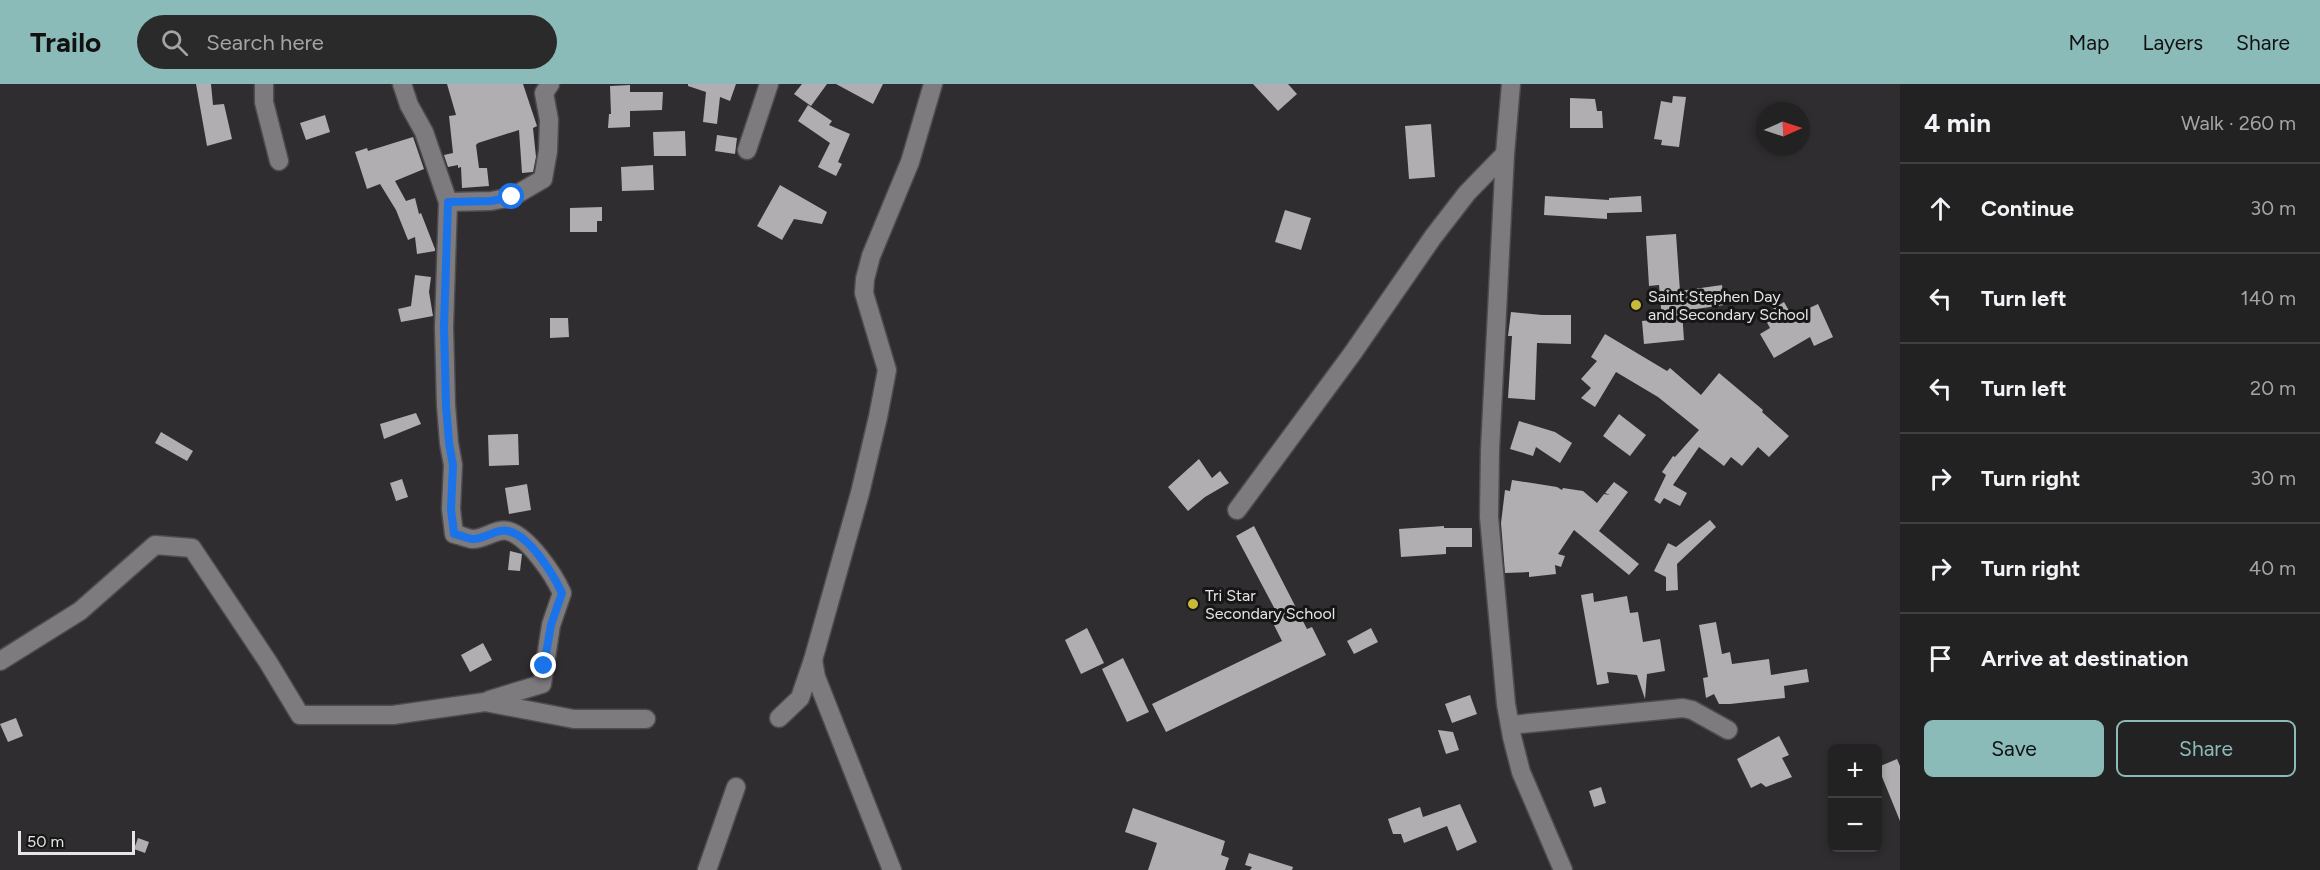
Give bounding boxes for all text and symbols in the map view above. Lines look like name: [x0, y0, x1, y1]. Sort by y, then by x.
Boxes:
search box: [137, 15, 557, 69]
text: Trailo: [30, 25, 101, 59]
icon: search: [158, 26, 191, 59]
text: Search here: [206, 29, 324, 56]
text: Map: [2069, 30, 2109, 55]
text: Layers: [2142, 30, 2203, 55]
text: Share: [2236, 30, 2290, 55]
north arrow: [1756, 102, 1810, 156]
text: 4 min: [1924, 107, 1991, 139]
text: Walk · 260 m: [2181, 111, 2296, 135]
route start: [498, 183, 524, 209]
icon: ahead: [1924, 192, 1957, 225]
text: Continue: [1981, 195, 2074, 222]
text: 30 m: [2250, 196, 2296, 220]
icon: left: [1924, 282, 1957, 315]
text: Turn left: [1981, 285, 2067, 312]
text: 140 m: [2241, 286, 2296, 310]
place label: Saint Stephen Day and Secondary School: [1648, 287, 1809, 324]
marker: Saint Stephen Day and Secondary School: [1629, 298, 1643, 312]
icon: left: [1924, 372, 1957, 405]
text: Turn left: [1981, 375, 2067, 402]
text: 20 m: [2250, 376, 2296, 400]
icon: right: [1924, 462, 1957, 495]
text: Turn right: [1981, 465, 2080, 492]
text: 30 m: [2250, 466, 2296, 490]
icon: right: [1924, 552, 1957, 585]
text: Turn right: [1981, 555, 2080, 582]
text: 40 m: [2249, 556, 2296, 580]
place label: Tri Star Secondary School: [1205, 586, 1335, 623]
marker: Tri Star Secondary School: [1186, 597, 1200, 611]
icon: arrive: [1924, 642, 1957, 675]
text: Arrive at destination: [1981, 645, 2189, 672]
route end: [530, 652, 556, 678]
button: Save: [1924, 720, 2104, 777]
button: Share: [2116, 720, 2296, 777]
map controls: [1828, 744, 1882, 852]
button: +: [1828, 744, 1882, 798]
button: −: [1828, 798, 1882, 852]
scale bar: [18, 828, 135, 856]
text: 50 m: [27, 832, 64, 851]

